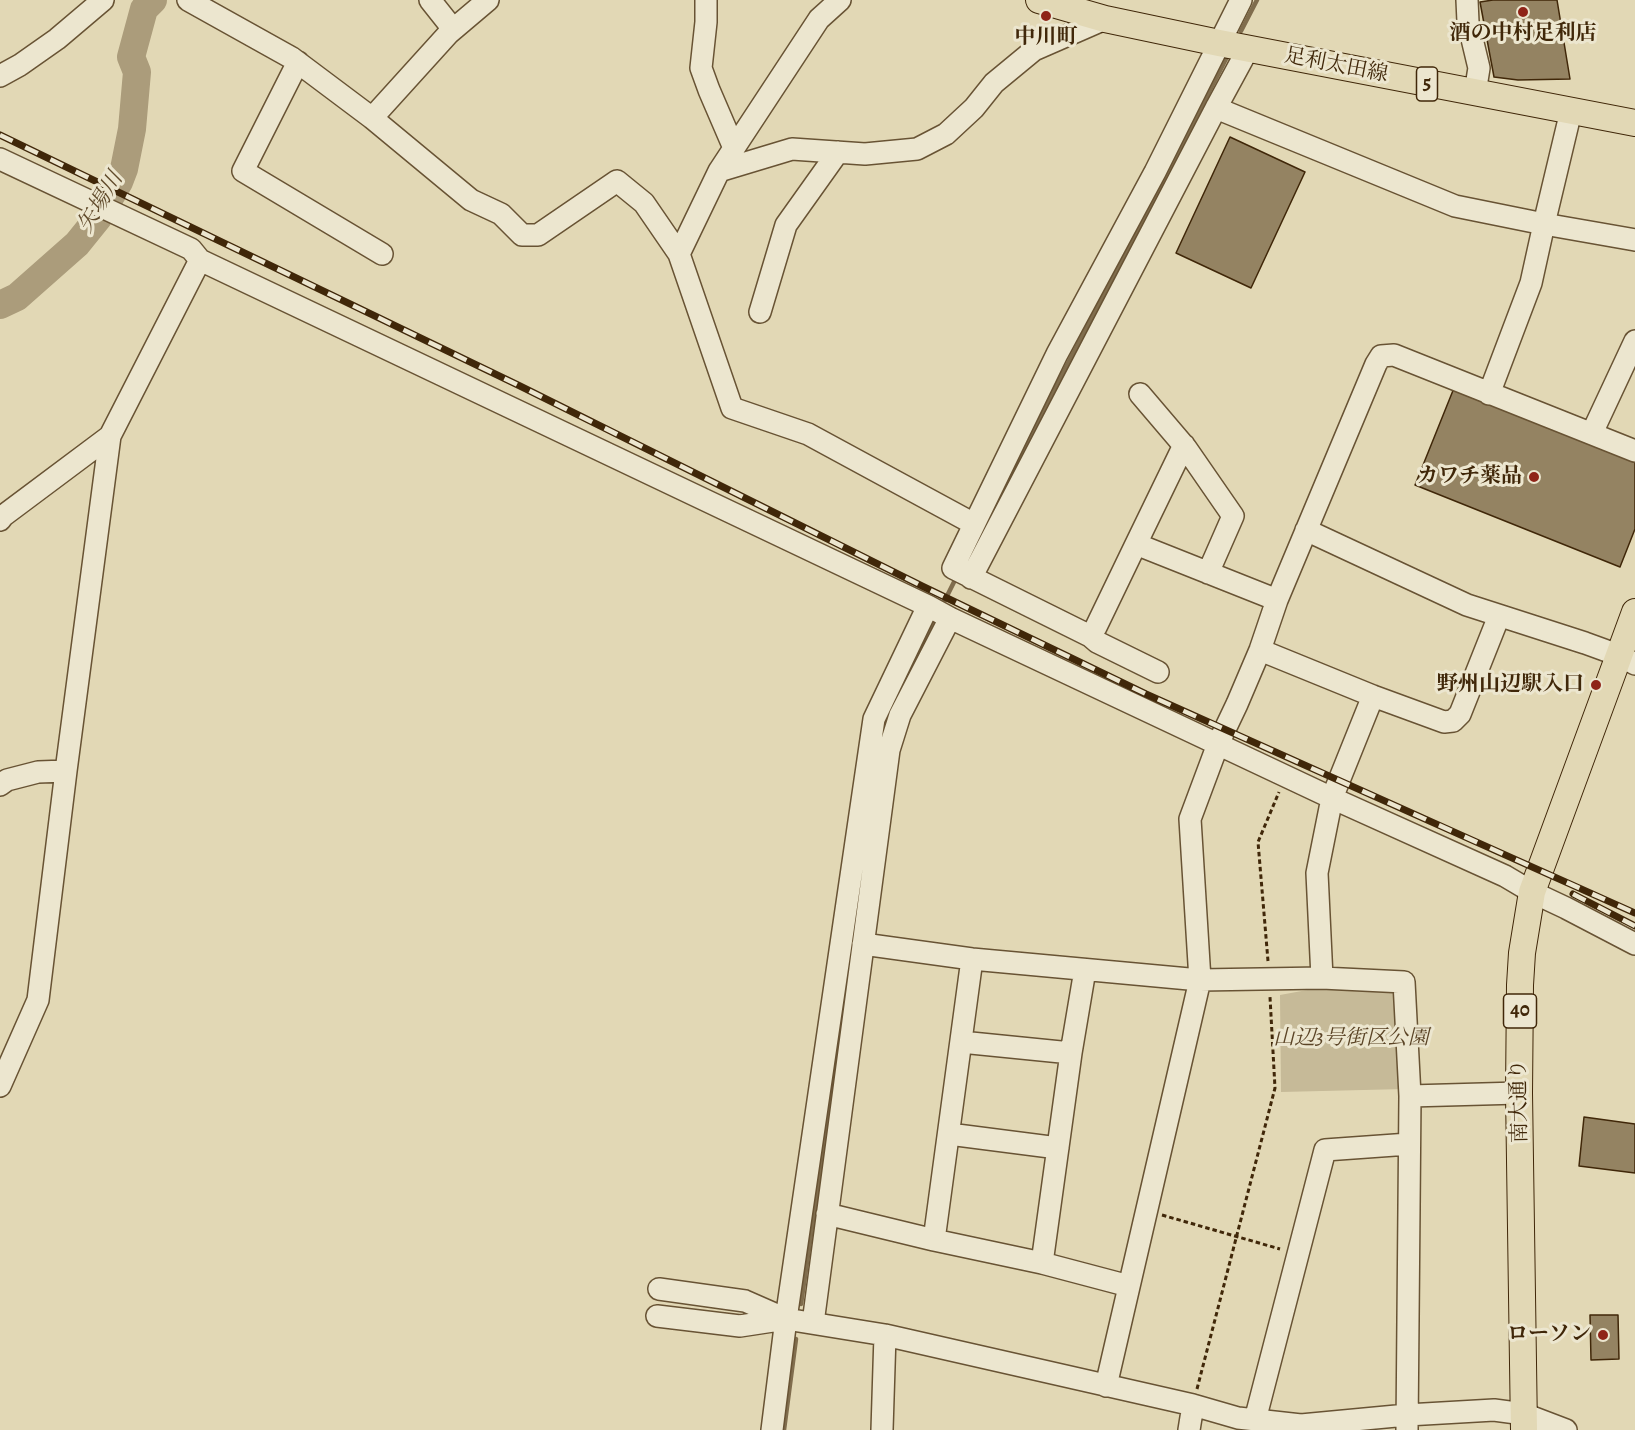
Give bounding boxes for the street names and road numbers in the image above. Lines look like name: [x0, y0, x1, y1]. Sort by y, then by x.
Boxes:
street label: 足利太田線: [1282, 44, 1390, 88]
road number: 5: [1416, 67, 1438, 101]
road number: 40: [1504, 994, 1537, 1028]
street label: 南大通り: [1507, 1059, 1533, 1143]

